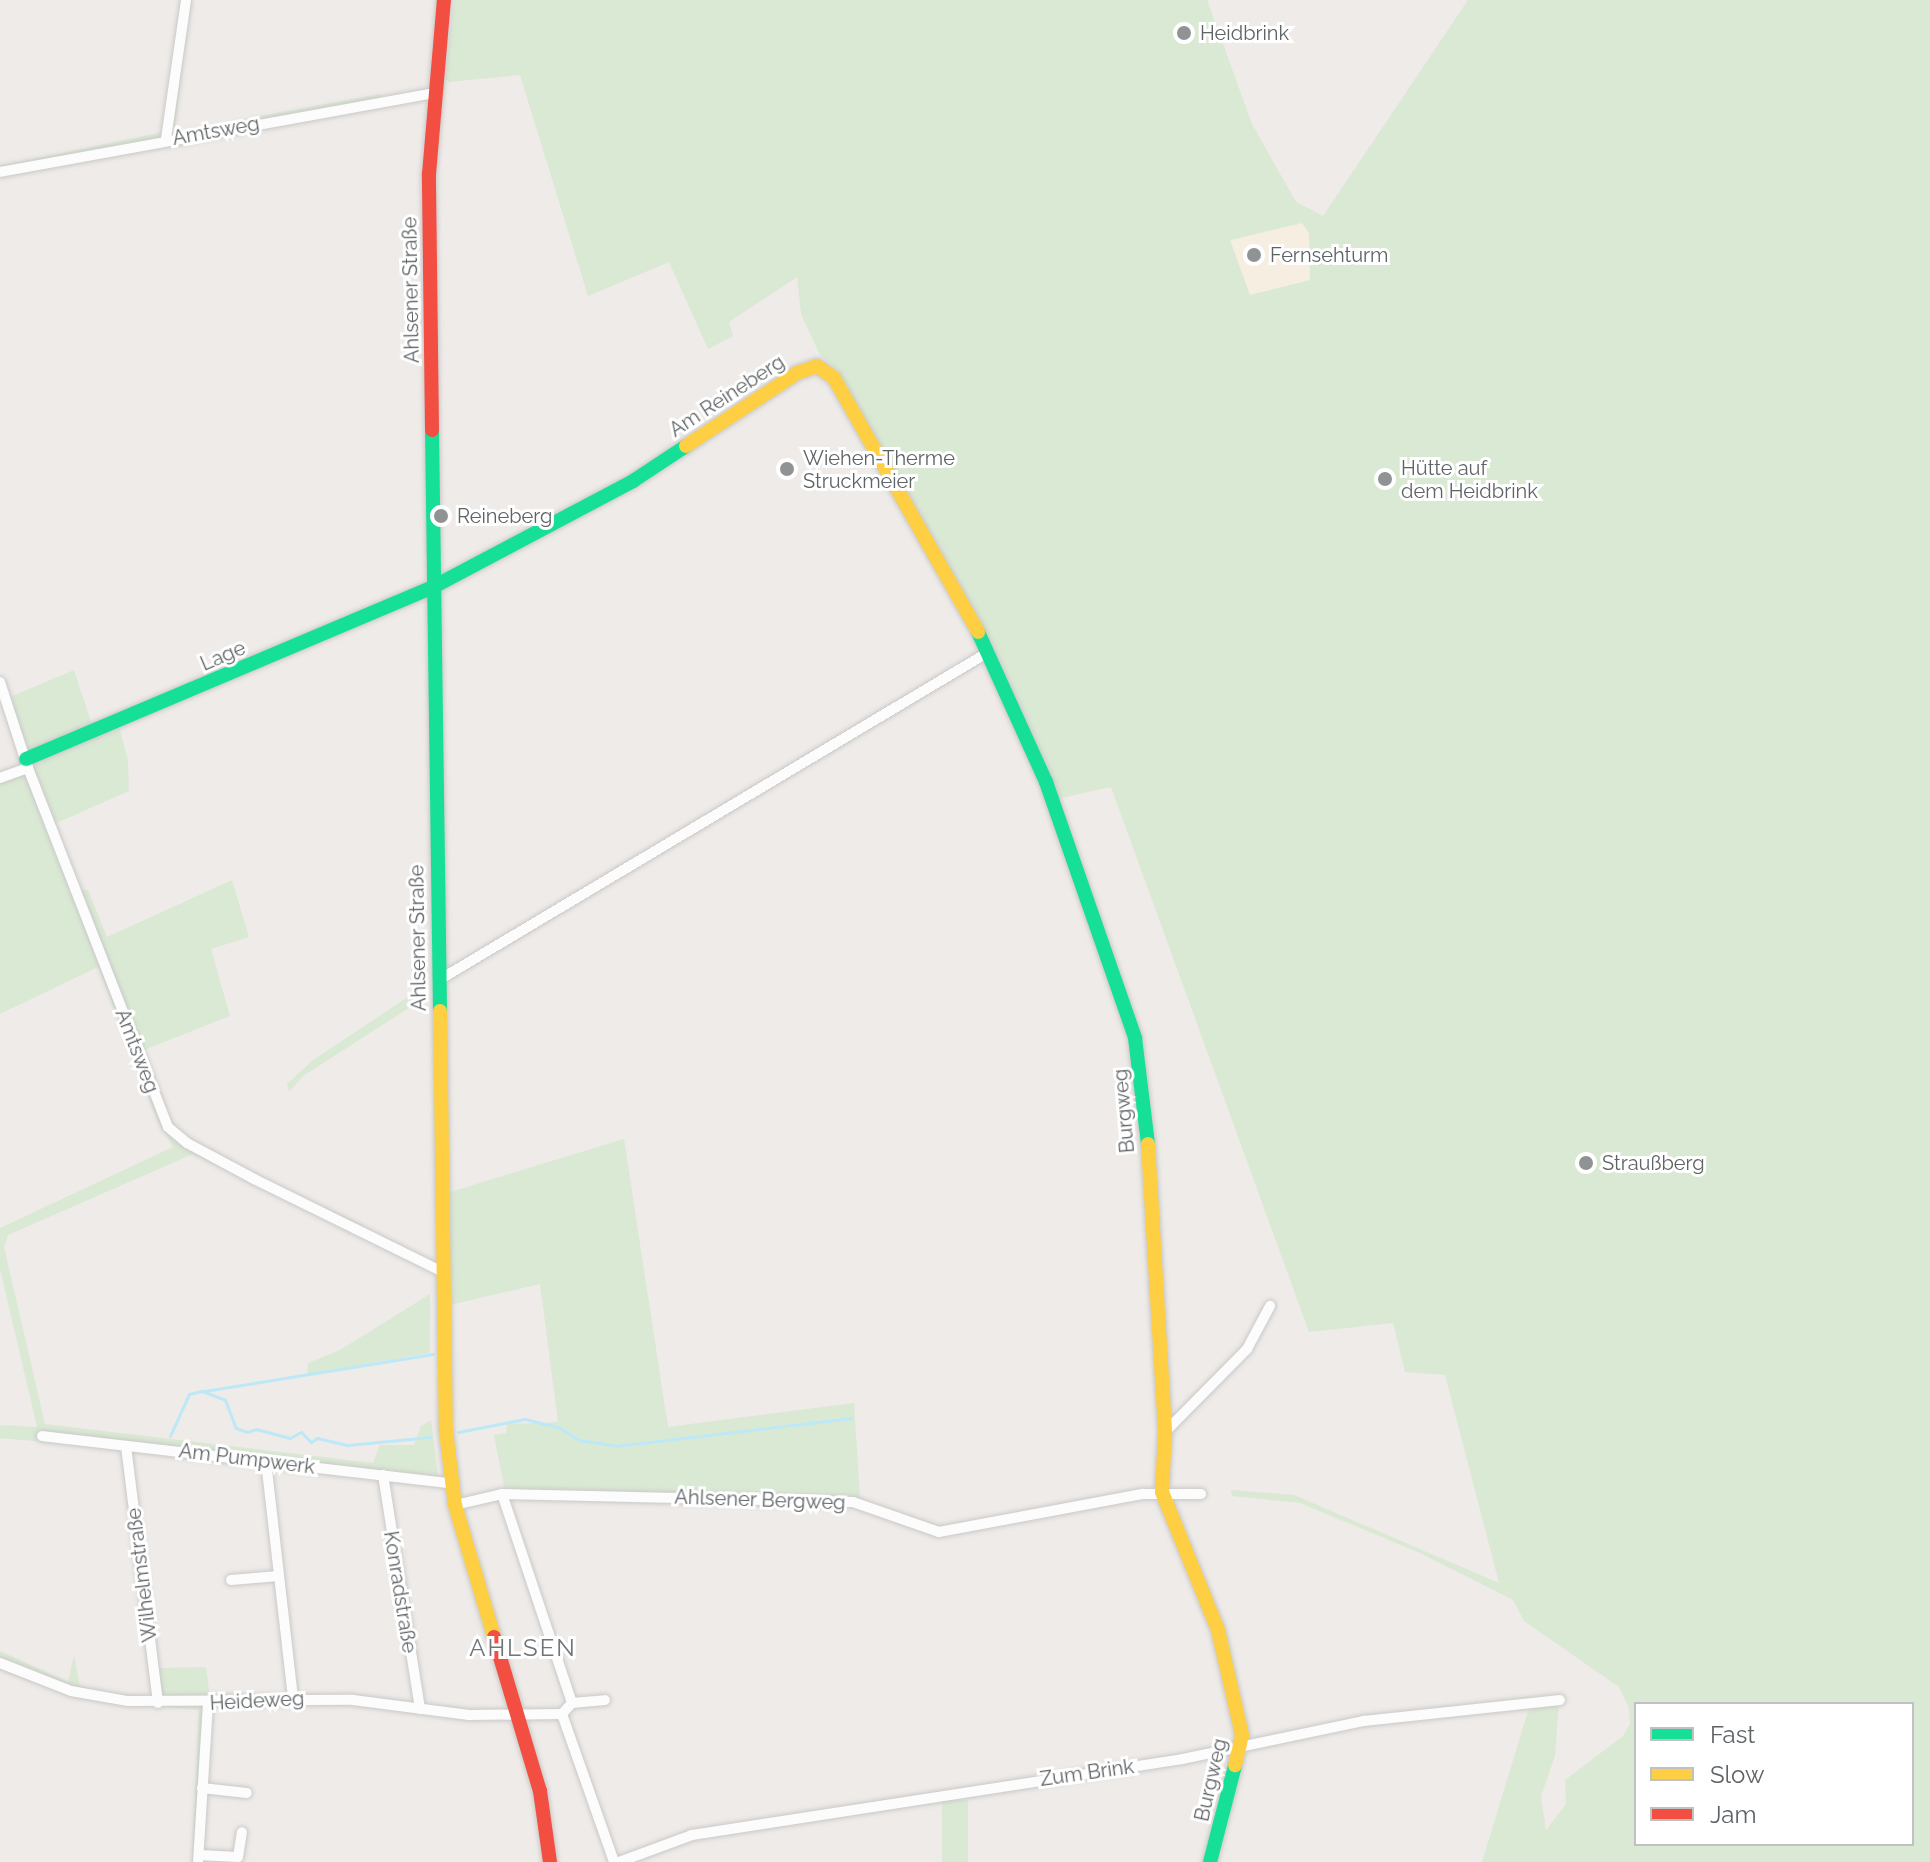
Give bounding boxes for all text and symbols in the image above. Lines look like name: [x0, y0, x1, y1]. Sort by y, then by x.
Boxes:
place label: Heidbrink: [1200, 21, 1289, 45]
marker: Heidbrink: [1175, 24, 1193, 42]
street label: Amtsweg: [171, 112, 261, 150]
street label: Ahlsener Straße: [398, 216, 424, 364]
place label: Fernsehturm: [1270, 243, 1388, 267]
marker: Fernsehturm: [1245, 246, 1263, 264]
street label: Am Reineberg: [665, 350, 789, 442]
place label: Wiehen-Therme Struckmeier: [803, 446, 955, 493]
place label: Hütte auf dem Heidbrink: [1401, 456, 1538, 503]
marker: Wiehen-Therme Struckmeier: [778, 460, 796, 478]
marker: Hütte auf dem Heidbrink: [1376, 470, 1394, 488]
place label: Reineberg: [457, 504, 552, 528]
marker: Reineberg: [432, 507, 450, 525]
street label: Lage: [197, 636, 249, 676]
street label: Ahlsener Straße: [405, 864, 431, 1012]
street label: Amtsweg: [110, 1006, 164, 1096]
street label: Burgweg: [1108, 1068, 1140, 1154]
place label: Straußberg: [1602, 1151, 1705, 1175]
marker: Straußberg: [1577, 1154, 1595, 1172]
street label: Am Pumpwerk: [178, 1439, 316, 1479]
street label: Ahlsener Bergweg: [674, 1485, 846, 1515]
street label: Wilhelmstraße: [122, 1507, 162, 1643]
street label: Konradstraße: [379, 1529, 421, 1655]
district label: AHLSEN: [469, 1634, 577, 1662]
street label: Heideweg: [209, 1687, 305, 1715]
legend: [1634, 1702, 1914, 1846]
text: Fast: [1710, 1720, 1755, 1749]
street label: Burgweg: [1190, 1736, 1232, 1824]
street label: Zum Brink: [1038, 1755, 1136, 1791]
text: Slow: [1710, 1760, 1764, 1789]
text: Jam: [1710, 1800, 1756, 1829]

